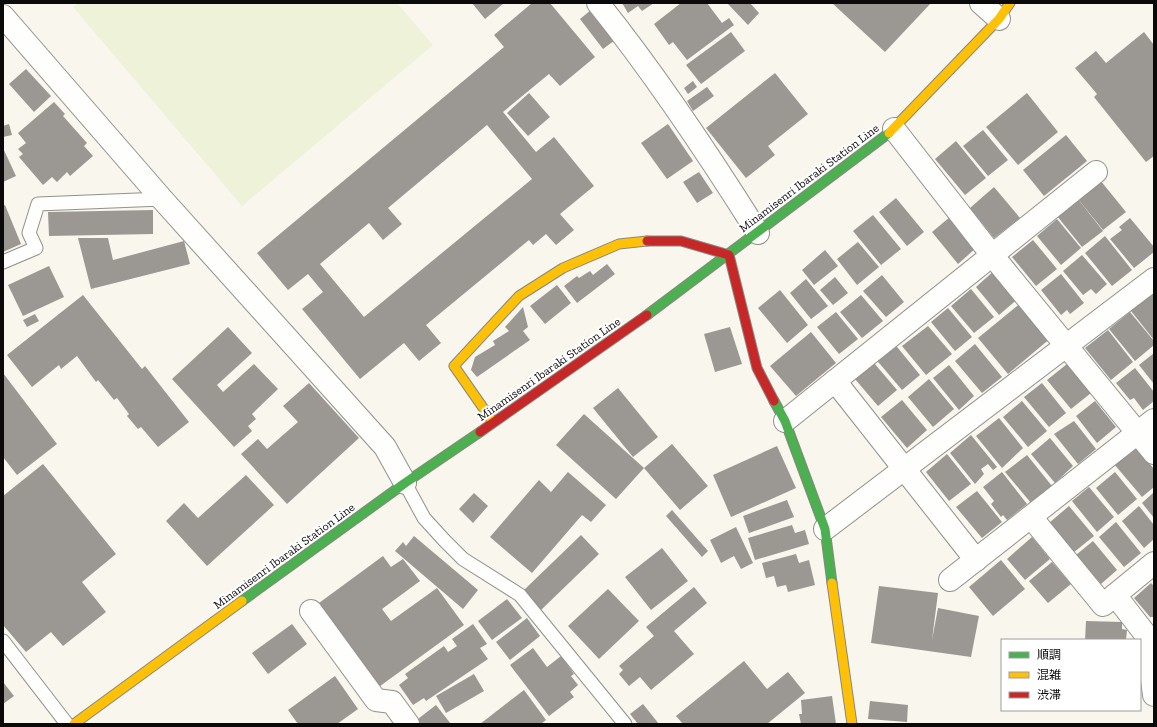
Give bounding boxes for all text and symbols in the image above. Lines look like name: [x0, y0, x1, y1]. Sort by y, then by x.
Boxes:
street label: Minamisenri Ibaraki Station Line: [736, 121, 882, 235]
street label: Minamisenri Ibaraki Station Line: [475, 314, 623, 424]
street label: Minamisenri Ibaraki Station Line: [211, 500, 358, 612]
legend: [1001, 639, 1141, 711]
text: 順調: [1037, 648, 1061, 662]
text: 混雑: [1037, 668, 1061, 682]
text: 渋滞: [1037, 688, 1061, 702]

